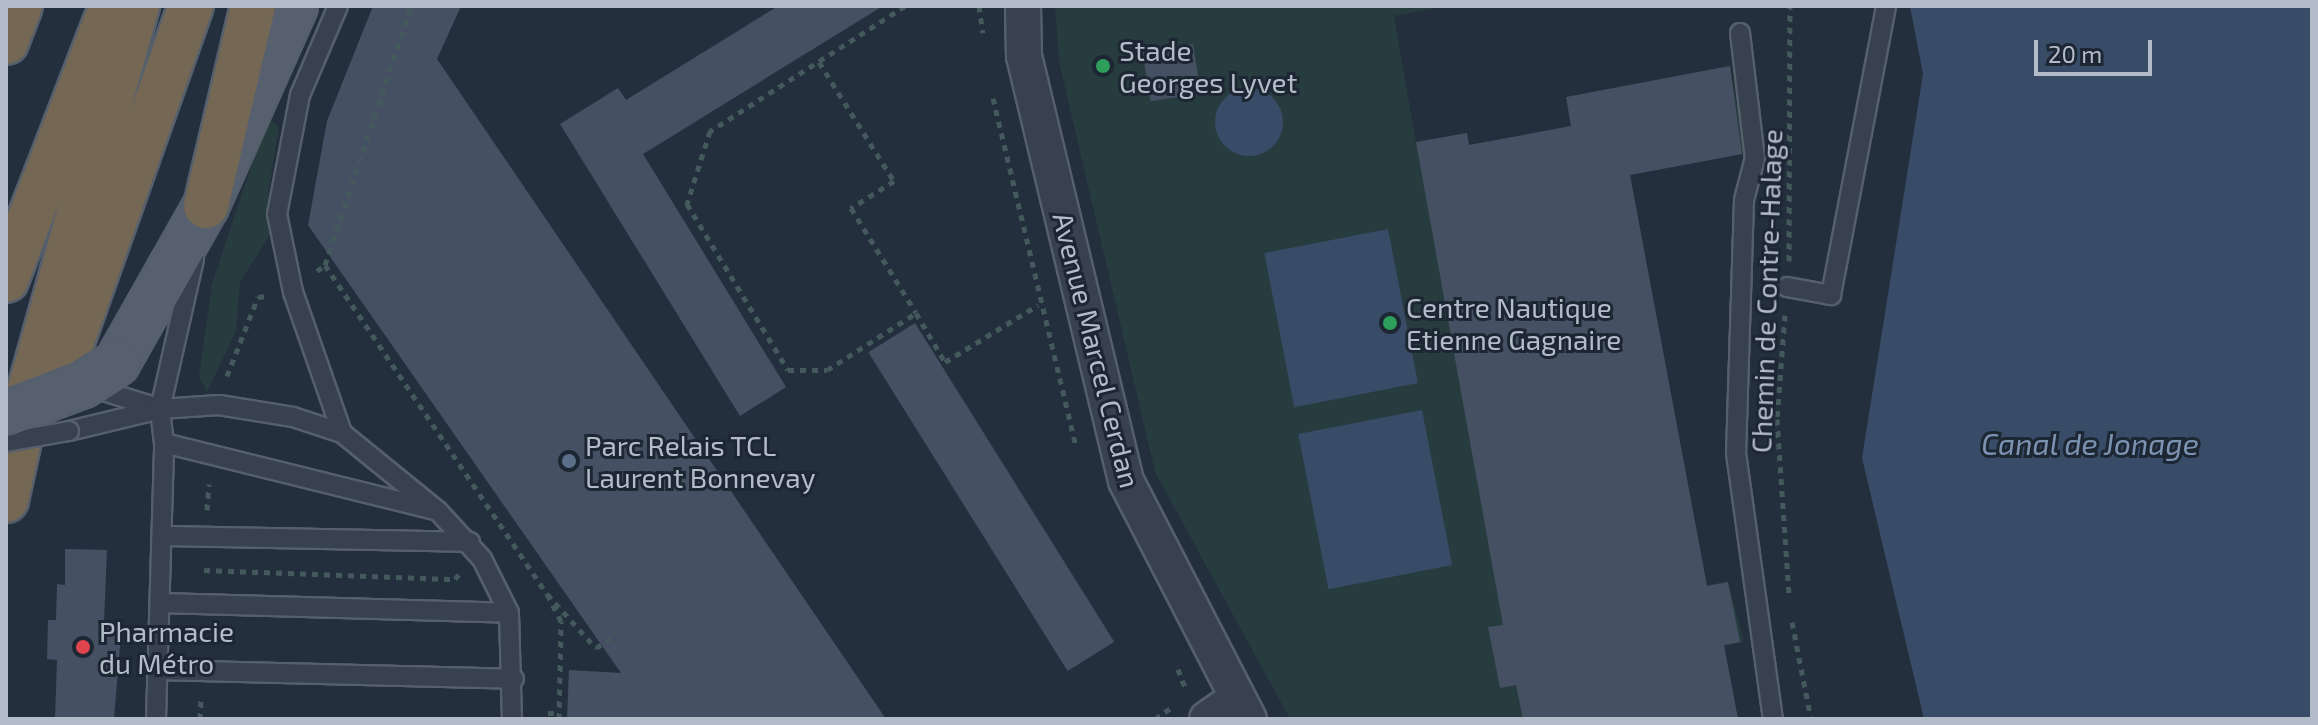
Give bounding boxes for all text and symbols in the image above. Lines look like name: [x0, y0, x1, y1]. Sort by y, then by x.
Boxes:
scale bar: [2038, 24, 2156, 74]
place label: Stade Georges Lyvet: [1119, 33, 1297, 99]
text: 20 m: [2048, 39, 2102, 68]
marker: Stade Georges Lyvet: [1094, 57, 1112, 75]
street label: Chemin de Contre-Halage: [1744, 128, 1788, 454]
street label: Avenue Marcel Cerdan: [1046, 208, 1148, 492]
place label: Centre Nautique Etienne Gagnaire: [1406, 290, 1621, 356]
marker: Centre Nautique Etienne Gagnaire: [1381, 314, 1399, 332]
water label: Canal de Jonage: [1981, 425, 2199, 461]
place label: Parc Relais TCL Laurent Bonnevay: [585, 428, 815, 494]
marker: Parc Relais TCL Laurent Bonnevay: [560, 452, 578, 470]
place label: Pharmacie du Métro: [99, 614, 234, 680]
marker: Pharmacie du Métro: [74, 638, 92, 656]

